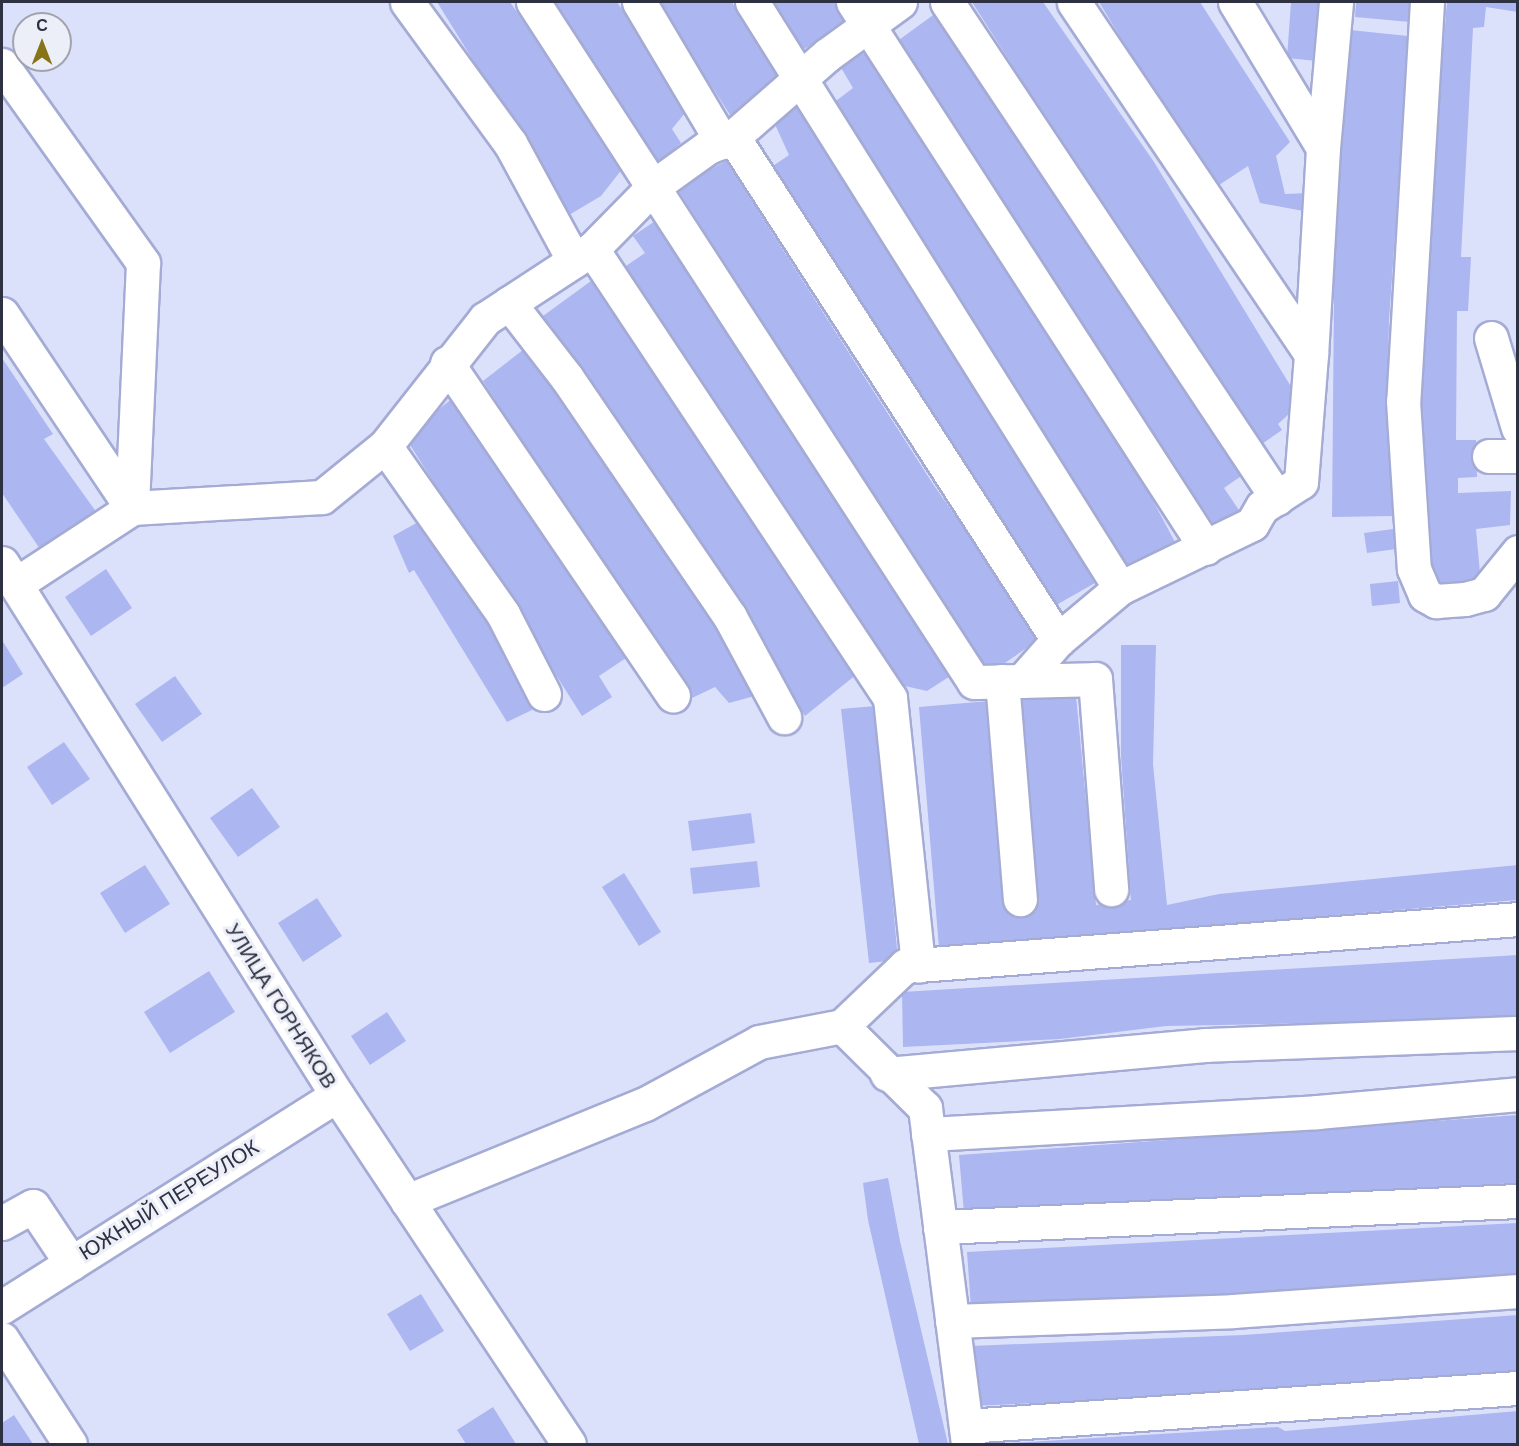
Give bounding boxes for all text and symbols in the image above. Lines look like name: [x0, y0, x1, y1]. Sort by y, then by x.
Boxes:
north arrow: [12, 12, 72, 72]
text: С: [36, 17, 48, 34]
street label: УЛИЦА ГОРНЯКОВ: [220, 919, 342, 1093]
street label: ЮЖНЫЙ ПЕРЕУЛОК: [75, 1134, 263, 1266]

